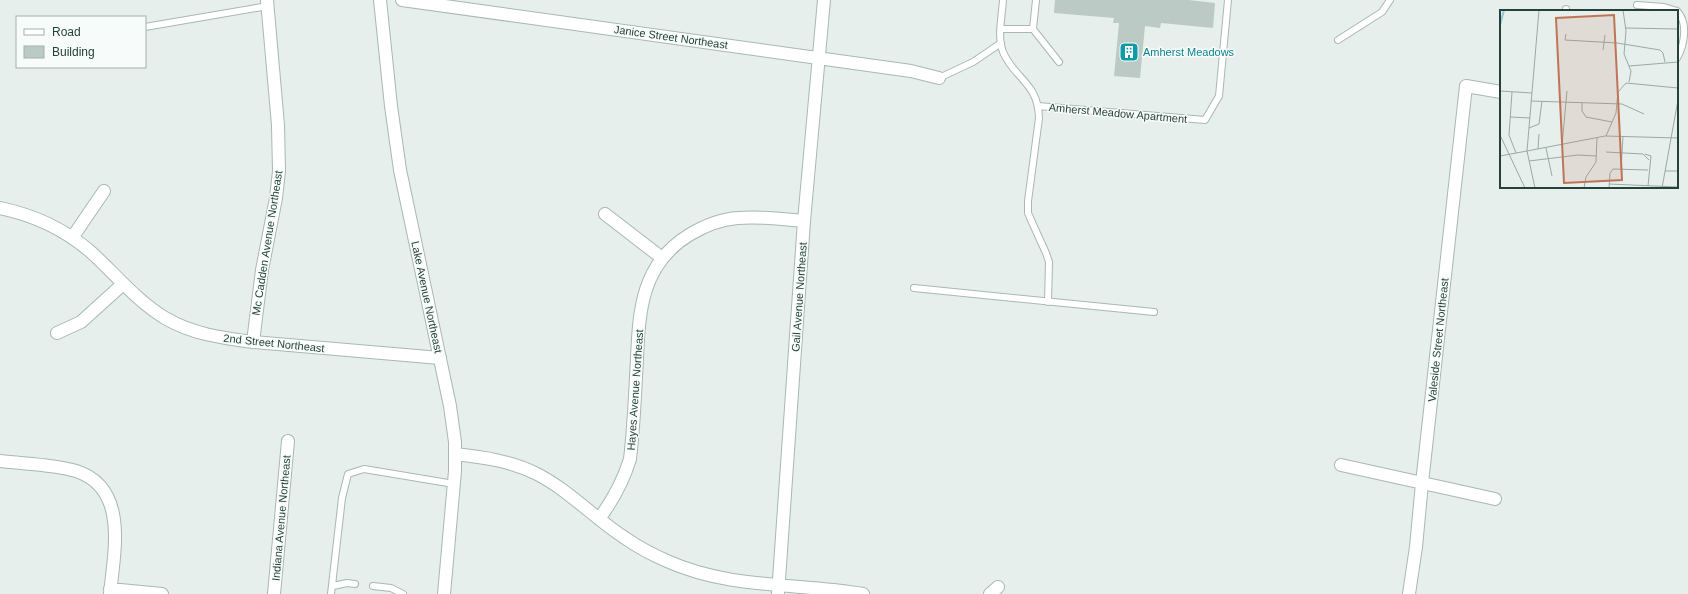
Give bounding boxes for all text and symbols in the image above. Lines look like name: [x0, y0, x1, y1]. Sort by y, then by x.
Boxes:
inset map: [1500, 10, 1678, 188]
legend: [16, 16, 146, 68]
street label: Janice Street Northeast: [613, 23, 729, 51]
text: Road: [52, 25, 81, 39]
building icon: Amherst Meadows: [1118, 41, 1140, 63]
text: Building: [52, 45, 95, 59]
place label: Amherst Meadows: [1143, 46, 1235, 58]
street label: Amherst Meadow Apartment: [1048, 101, 1188, 125]
street label: Mc Cadden Avenue Northeast: [250, 170, 284, 316]
street label: Lake Avenue Northeast: [409, 240, 445, 354]
street label: Gail Avenue Northeast: [789, 242, 809, 352]
street label: Valeside Street Northeast: [1426, 277, 1450, 403]
street label: Hayes Avenue Northeast: [625, 329, 645, 451]
street label: 2nd Street Northeast: [223, 332, 325, 354]
street label: Indiana Avenue Northeast: [270, 455, 292, 581]

